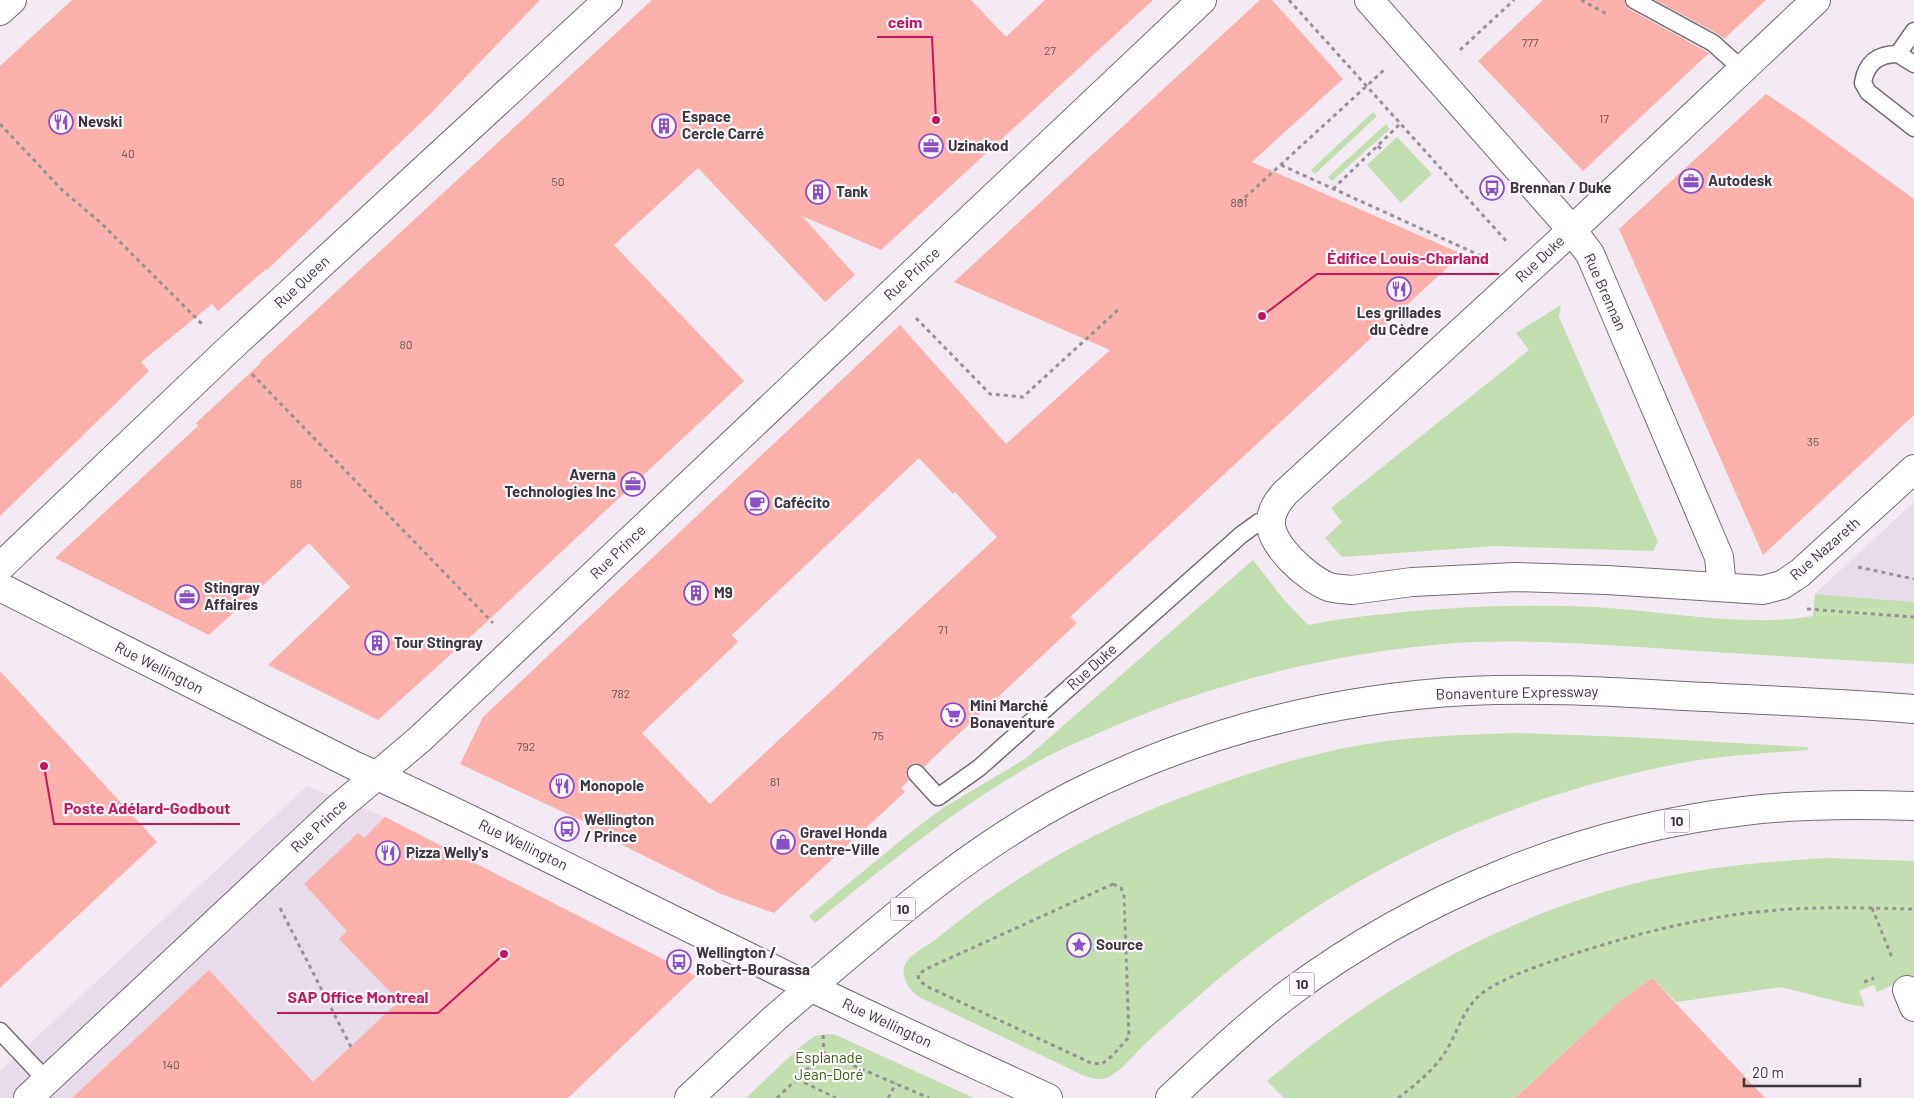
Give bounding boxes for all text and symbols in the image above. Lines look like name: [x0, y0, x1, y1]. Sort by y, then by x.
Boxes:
callout: ceim: [877, 6, 932, 37]
text: ceim: [888, 12, 922, 31]
house number: 777: [1521, 35, 1539, 49]
house number: 27: [1044, 43, 1056, 57]
place label: Espace Cercle Carré: [682, 107, 764, 142]
restaurant icon: Nevski: [48, 109, 74, 135]
house number: 17: [1599, 111, 1609, 125]
place label: Nevski: [78, 112, 123, 130]
building icon: Espace Cercle Carré: [651, 113, 677, 139]
office icon: Uzinakod: [918, 133, 944, 159]
place label: Uzinakod: [948, 136, 1008, 154]
house number: 40: [121, 146, 135, 160]
office icon: Autodesk: [1678, 168, 1704, 194]
place label: Autodesk: [1708, 171, 1772, 189]
house number: 50: [552, 174, 564, 188]
bus stop icon: Brennan / Duke: [1479, 175, 1505, 201]
place label: Brennan / Duke: [1510, 178, 1612, 196]
building icon: Tank: [805, 179, 831, 205]
place label: Tank: [836, 182, 868, 200]
house number: 801: [1231, 195, 1247, 209]
street label: Rue Duke: [1511, 231, 1568, 285]
street label: Rue Prince: [880, 243, 943, 304]
callout: Édifice Louis-Charland: [1317, 243, 1499, 274]
text: Édifice Louis-Charland: [1327, 248, 1489, 267]
street label: Rue Brennan: [1581, 250, 1631, 333]
street label: Rue Queen: [270, 251, 333, 311]
restaurant icon: Les grillades du Cèdre: [1386, 276, 1412, 302]
place label: Les grillades du Cèdre: [1357, 303, 1442, 338]
house number: 80: [399, 337, 413, 351]
house number: 35: [1807, 434, 1819, 448]
place label: Averna Technologies Inc: [505, 465, 616, 500]
office icon: Averna Technologies Inc: [620, 471, 646, 497]
house number: 88: [290, 476, 302, 490]
cafe icon: Cafécito: [744, 490, 770, 516]
place label: Cafécito: [774, 493, 830, 511]
street label: Rue Nazareth: [1786, 513, 1863, 584]
street label: Rue Prince: [586, 520, 649, 582]
place label: Stingray Affaires: [204, 578, 260, 613]
building icon: M9: [683, 580, 709, 606]
place label: M9: [714, 583, 733, 601]
office icon: Stingray Affaires: [174, 584, 200, 610]
house number: 71: [938, 622, 948, 636]
building icon: Tour Stingray: [364, 630, 390, 656]
place label: Tour Stingray: [394, 633, 483, 651]
street label: Rue Wellington: [112, 637, 207, 697]
street label: Rue Duke: [1063, 639, 1120, 693]
street label: Bonaventure Expressway: [1435, 682, 1599, 702]
house number: 782: [612, 686, 630, 700]
place label: Mini Marché Bonaventure: [970, 696, 1055, 731]
supermarket icon: Mini Marché Bonaventure: [940, 702, 966, 728]
house number: 75: [872, 728, 884, 742]
house number: 792: [517, 739, 535, 753]
restaurant icon: Monopole: [549, 773, 575, 799]
house number: 81: [770, 774, 780, 788]
place label: Monopole: [580, 776, 644, 794]
callout: Poste Adélard-Godbout: [54, 793, 240, 824]
street label: Rue Prince: [287, 795, 350, 856]
text: Poste Adélard-Godbout: [64, 798, 230, 817]
road number: 10: [1664, 809, 1690, 832]
place label: Wellington / Prince: [584, 810, 654, 845]
street label: Rue Wellington: [476, 815, 571, 873]
bus stop icon: Wellington / Prince: [554, 816, 580, 842]
place label: Gravel Honda Centre-Ville: [800, 823, 887, 858]
shop icon: Gravel Honda Centre-Ville: [770, 829, 796, 855]
restaurant icon: Pizza Welly's: [375, 840, 401, 866]
place label: Pizza Welly's: [406, 843, 489, 861]
road number: 10: [890, 898, 916, 921]
place icon: Source: [1066, 932, 1092, 958]
place label: Source: [1096, 935, 1143, 953]
place label: Wellington / Robert-Bourassa: [696, 943, 810, 978]
bus stop icon: Wellington / Robert-Bourassa: [666, 949, 692, 975]
road number: 10: [1290, 972, 1314, 996]
callout: SAP Office Montreal: [277, 982, 438, 1013]
text: SAP Office Montreal: [287, 987, 429, 1006]
street label: Rue Wellington: [840, 993, 935, 1051]
park label: Esplanade Jean-Doré: [795, 1048, 863, 1083]
scale bar: [1744, 1056, 1860, 1088]
house number: 140: [162, 1057, 180, 1071]
text: 20 m: [1752, 1063, 1784, 1081]

